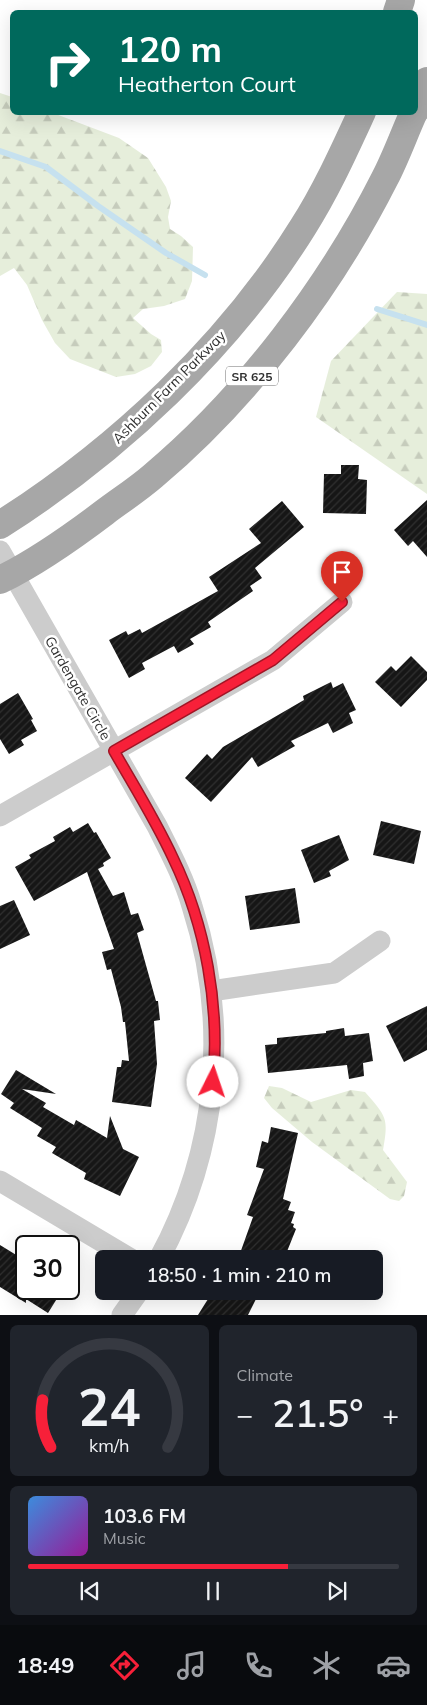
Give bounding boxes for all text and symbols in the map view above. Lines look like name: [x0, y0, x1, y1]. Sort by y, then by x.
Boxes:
text: 120 m: [118, 27, 222, 71]
icon: right: [35, 30, 100, 95]
text: Heatherton Court: [118, 70, 296, 98]
street label: Ashburn Farm Parkway: [109, 326, 230, 447]
road number: SR 625: [226, 366, 278, 386]
pin: [321, 551, 363, 602]
icon: arrive: [328, 558, 356, 586]
street label: Gardengate Circle: [41, 633, 115, 743]
position arrow: [186, 1055, 238, 1107]
speed limit sign: 30: [15, 1235, 80, 1300]
text: 18:50 · 1 min · 210 m: [146, 1263, 332, 1287]
text: Climate: [237, 1365, 293, 1385]
text: 24: [78, 1374, 140, 1439]
text: 21.5°: [272, 1389, 364, 1437]
text: −: [237, 1397, 253, 1432]
text: +: [382, 1397, 399, 1432]
text: km/h: [89, 1434, 129, 1456]
text: 103.6 FM: [103, 1504, 186, 1528]
text: Music: [103, 1528, 146, 1548]
icon: previous: [76, 1577, 104, 1605]
icon: pause: [199, 1577, 227, 1605]
icon: next: [323, 1577, 351, 1605]
icon: directions: [107, 1648, 142, 1683]
icon: music: [174, 1648, 209, 1683]
icon: phone: [241, 1648, 276, 1683]
icon: climate: [309, 1648, 344, 1683]
icon: car: [376, 1648, 411, 1683]
text: 18:49: [16, 1651, 74, 1679]

